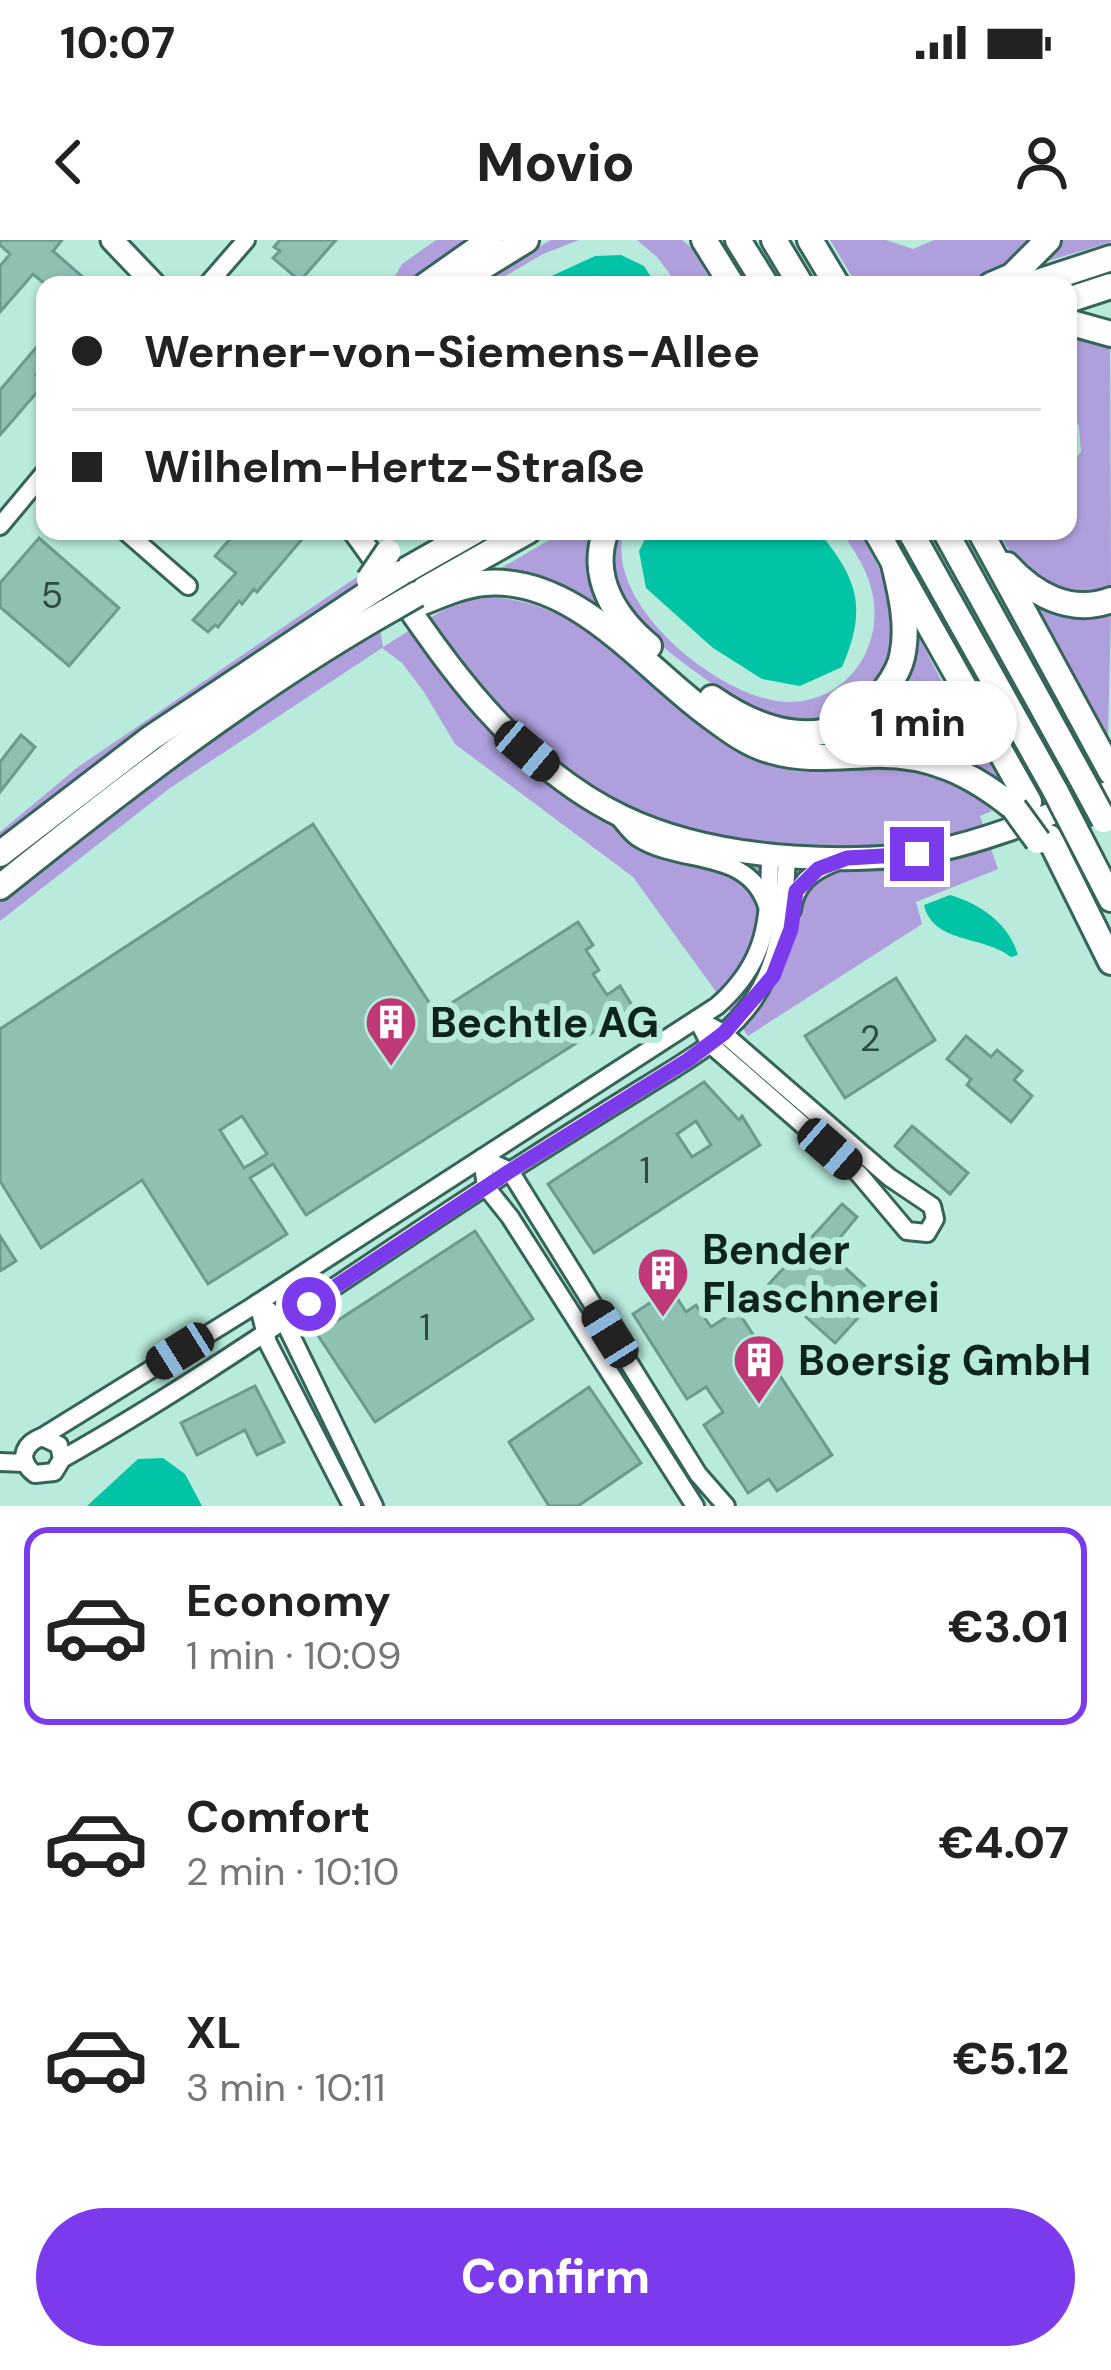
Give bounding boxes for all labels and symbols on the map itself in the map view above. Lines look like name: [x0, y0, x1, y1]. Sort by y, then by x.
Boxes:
house number: 5: [41, 572, 63, 619]
callout: 1 min: [818, 680, 1016, 764]
car: [488, 714, 566, 788]
route end: [890, 827, 944, 881]
building icon: Bechtle AG: [363, 994, 419, 1068]
place label: Bechtle AG: [430, 995, 659, 1050]
house number: 2: [860, 1015, 880, 1062]
car: [791, 1112, 869, 1186]
house number: 1: [639, 1147, 651, 1194]
place label: Bender Flaschnerei: [702, 1222, 940, 1325]
building icon: Bender Flaschnerei: [635, 1245, 691, 1319]
route start: [282, 1277, 336, 1331]
car: [576, 1294, 644, 1374]
house number: 1: [419, 1304, 431, 1351]
car: [140, 1317, 220, 1385]
building icon: Boersig GmbH: [731, 1332, 787, 1406]
place label: Boersig GmbH: [798, 1333, 1091, 1388]

